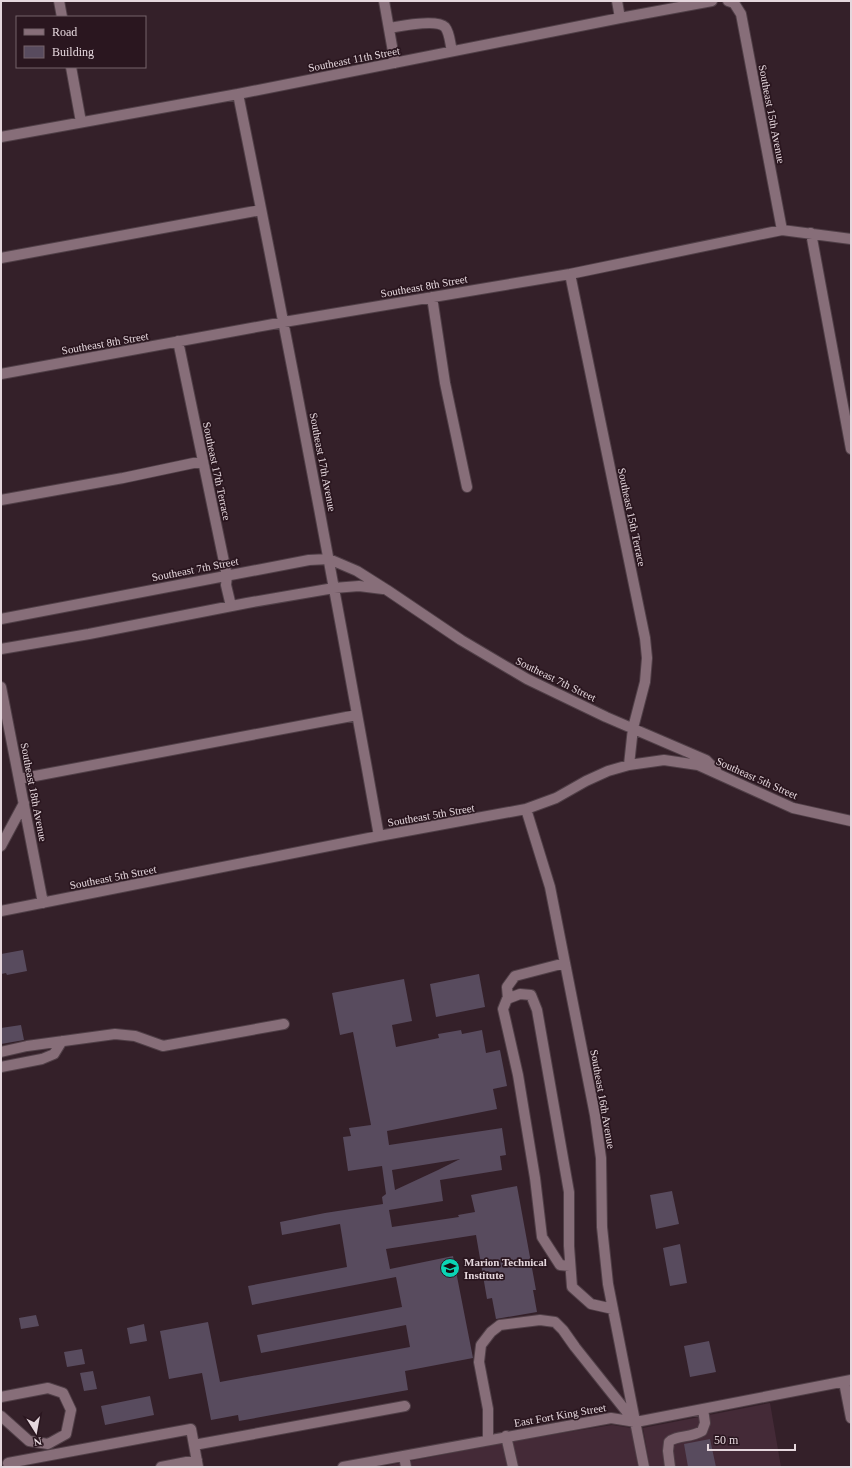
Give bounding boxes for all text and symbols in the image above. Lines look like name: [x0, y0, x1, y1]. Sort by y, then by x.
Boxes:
legend: [16, 16, 146, 68]
text: Road: [52, 25, 77, 39]
street label: Southeast 11th Street: [307, 44, 401, 74]
text: Building: [52, 45, 94, 59]
street label: Southeast 15th Avenue: [757, 63, 788, 165]
street label: Southeast 8th Street: [380, 272, 468, 300]
street label: Southeast 8th Street: [61, 329, 149, 357]
street label: Southeast 17th Avenue: [308, 411, 339, 513]
street label: Southeast 17th Terrace: [201, 421, 233, 521]
street label: Southeast 15th Terrace: [616, 467, 648, 567]
street label: Southeast 7th Street: [151, 555, 239, 583]
street label: Southeast 7th Street: [514, 654, 598, 704]
street label: Southeast 18th Avenue: [19, 741, 50, 843]
street label: Southeast 5th Street: [714, 755, 800, 801]
street label: Southeast 5th Street: [387, 801, 475, 829]
street label: Southeast 5th Street: [69, 863, 157, 891]
street label: Southeast 16th Avenue: [588, 1048, 618, 1150]
place label: Marion Technical Institute: [464, 1256, 547, 1281]
school or university icon: Marion Technical Institute: [439, 1257, 461, 1279]
street label: East Fort King Street: [513, 1401, 607, 1429]
north arrow: [16, 1412, 56, 1452]
scale bar: [708, 1426, 795, 1452]
text: 50 m: [714, 1433, 739, 1447]
text: N: [33, 1435, 43, 1448]

